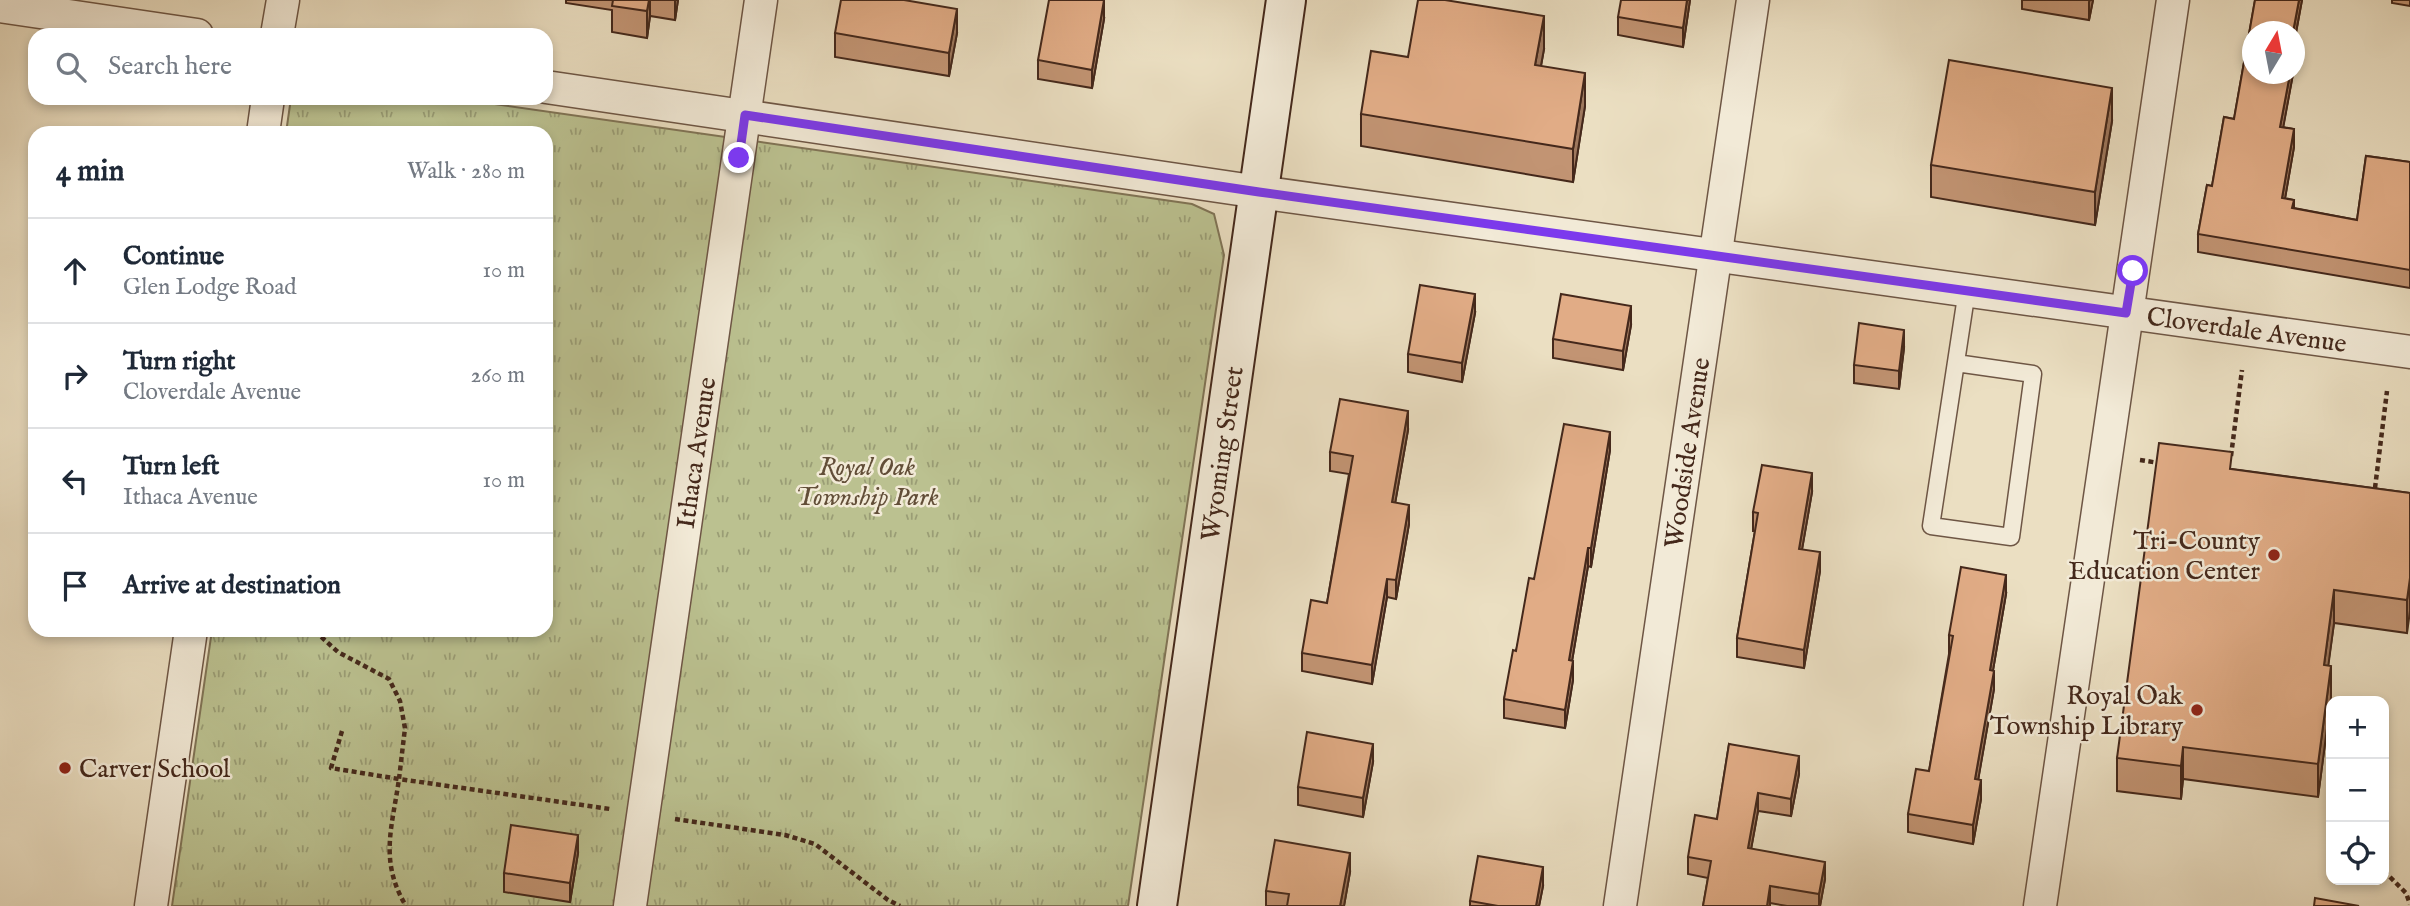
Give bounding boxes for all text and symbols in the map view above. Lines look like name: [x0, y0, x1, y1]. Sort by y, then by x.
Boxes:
north arrow: [2242, 21, 2305, 84]
search box: [28, 28, 553, 105]
icon: search: [52, 48, 90, 86]
text: Search here: [108, 50, 232, 83]
route end: [723, 142, 754, 173]
text: 4 min: [56, 153, 124, 191]
text: Walk · 280 m: [407, 157, 525, 186]
text: Continue: [123, 240, 224, 273]
icon: ahead: [56, 252, 94, 290]
route start: [2117, 255, 2148, 286]
text: 10 m: [482, 256, 525, 285]
text: Glen Lodge Road: [123, 273, 297, 302]
street label: Cloverdale Avenue: [2145, 301, 2349, 361]
text: Turn right: [123, 345, 236, 378]
street label: Woodside Avenue: [1658, 355, 1718, 551]
icon: right: [56, 357, 94, 395]
text: 260 m: [470, 361, 525, 390]
street label: Wyoming Street: [1194, 364, 1252, 543]
street label: Ithaca Avenue: [670, 375, 724, 531]
text: Cloverdale Avenue: [123, 378, 301, 407]
text: Turn left: [123, 450, 220, 483]
park label: Royal Oak Township Park: [795, 451, 939, 514]
icon: left: [56, 462, 94, 500]
text: 10 m: [482, 466, 525, 495]
text: Ithaca Avenue: [123, 483, 258, 512]
place label: Tri-County Education Center: [2068, 525, 2260, 588]
marker: Tri-County Education Center: [2266, 547, 2282, 563]
icon: arrive: [56, 567, 94, 605]
text: Arrive at destination: [123, 569, 341, 602]
place label: Royal Oak Township Library: [1990, 680, 2184, 743]
map controls: [2326, 696, 2389, 885]
button: +: [2326, 696, 2389, 759]
marker: Royal Oak Township Library: [2189, 702, 2205, 718]
place label: Carver School: [79, 753, 231, 786]
button: −: [2326, 759, 2389, 822]
marker: Carver School: [57, 760, 73, 776]
button: locate: [2326, 822, 2389, 885]

